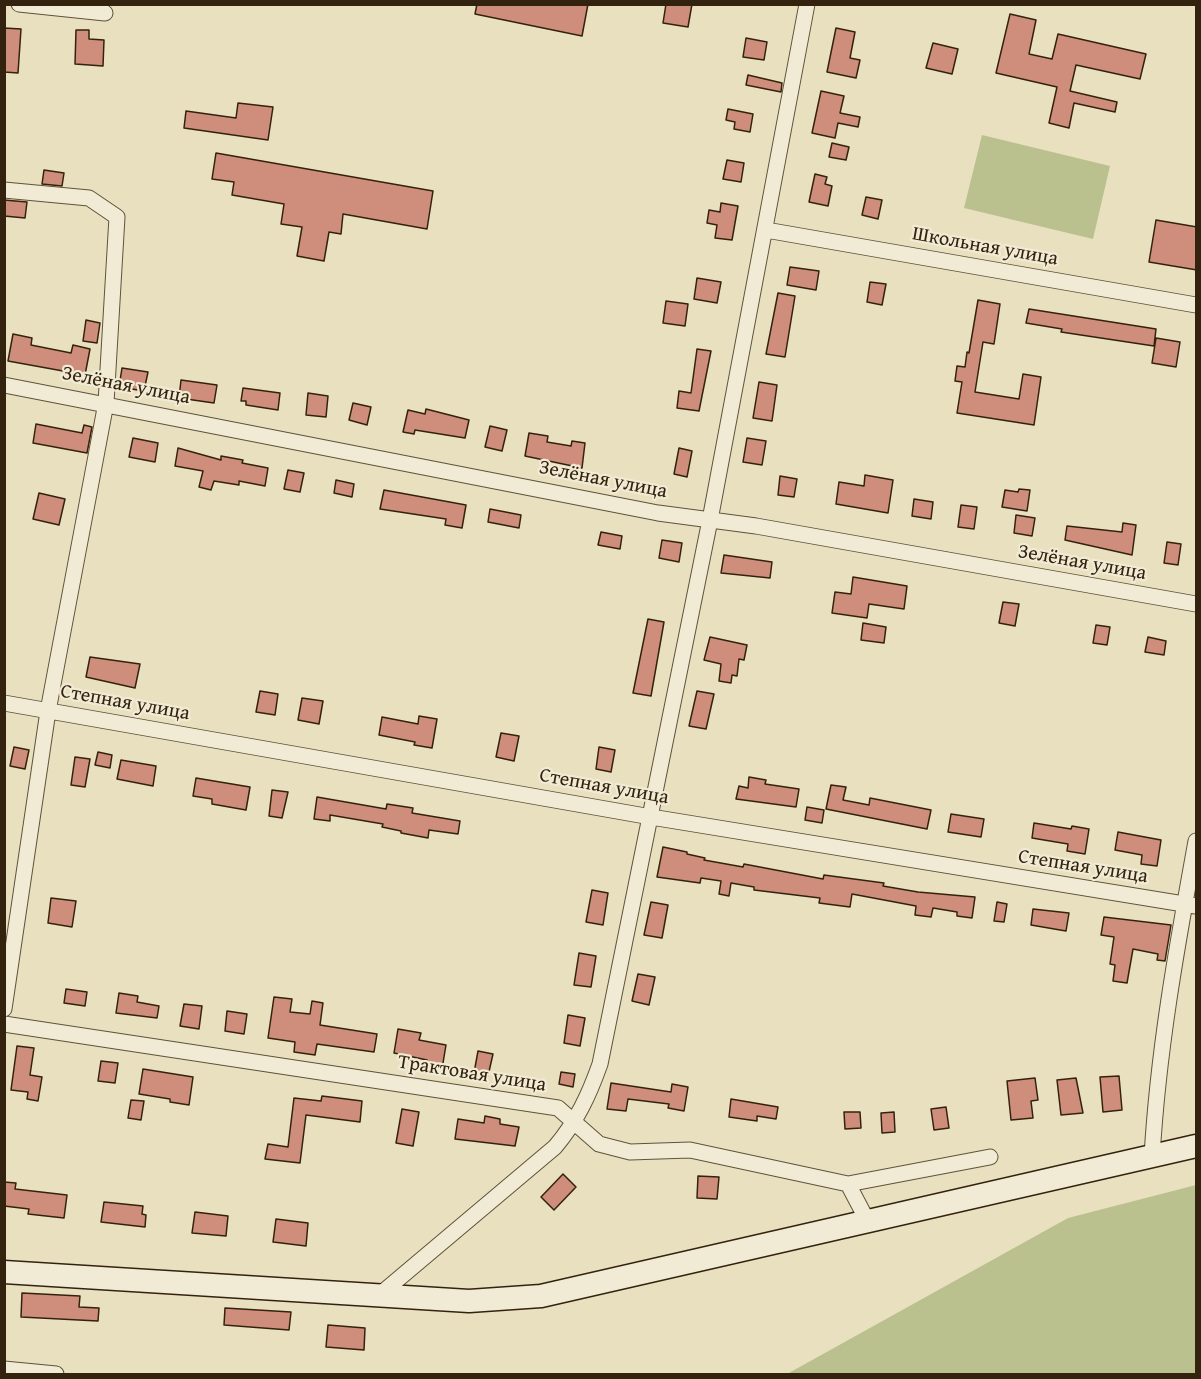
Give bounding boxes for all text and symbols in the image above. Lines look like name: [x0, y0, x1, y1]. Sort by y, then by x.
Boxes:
street label: Школьная улица: [910, 222, 1060, 272]
street label: Зелёная улица: [60, 362, 192, 410]
street label: Зелёная улица: [537, 456, 669, 504]
street label: Зелёная улица: [1016, 540, 1148, 586]
street label: Степная улица: [58, 680, 192, 726]
street label: Степная улица: [537, 764, 671, 810]
street label: Степная улица: [1017, 845, 1149, 889]
street label: Трактовая улица: [396, 1050, 548, 1098]

